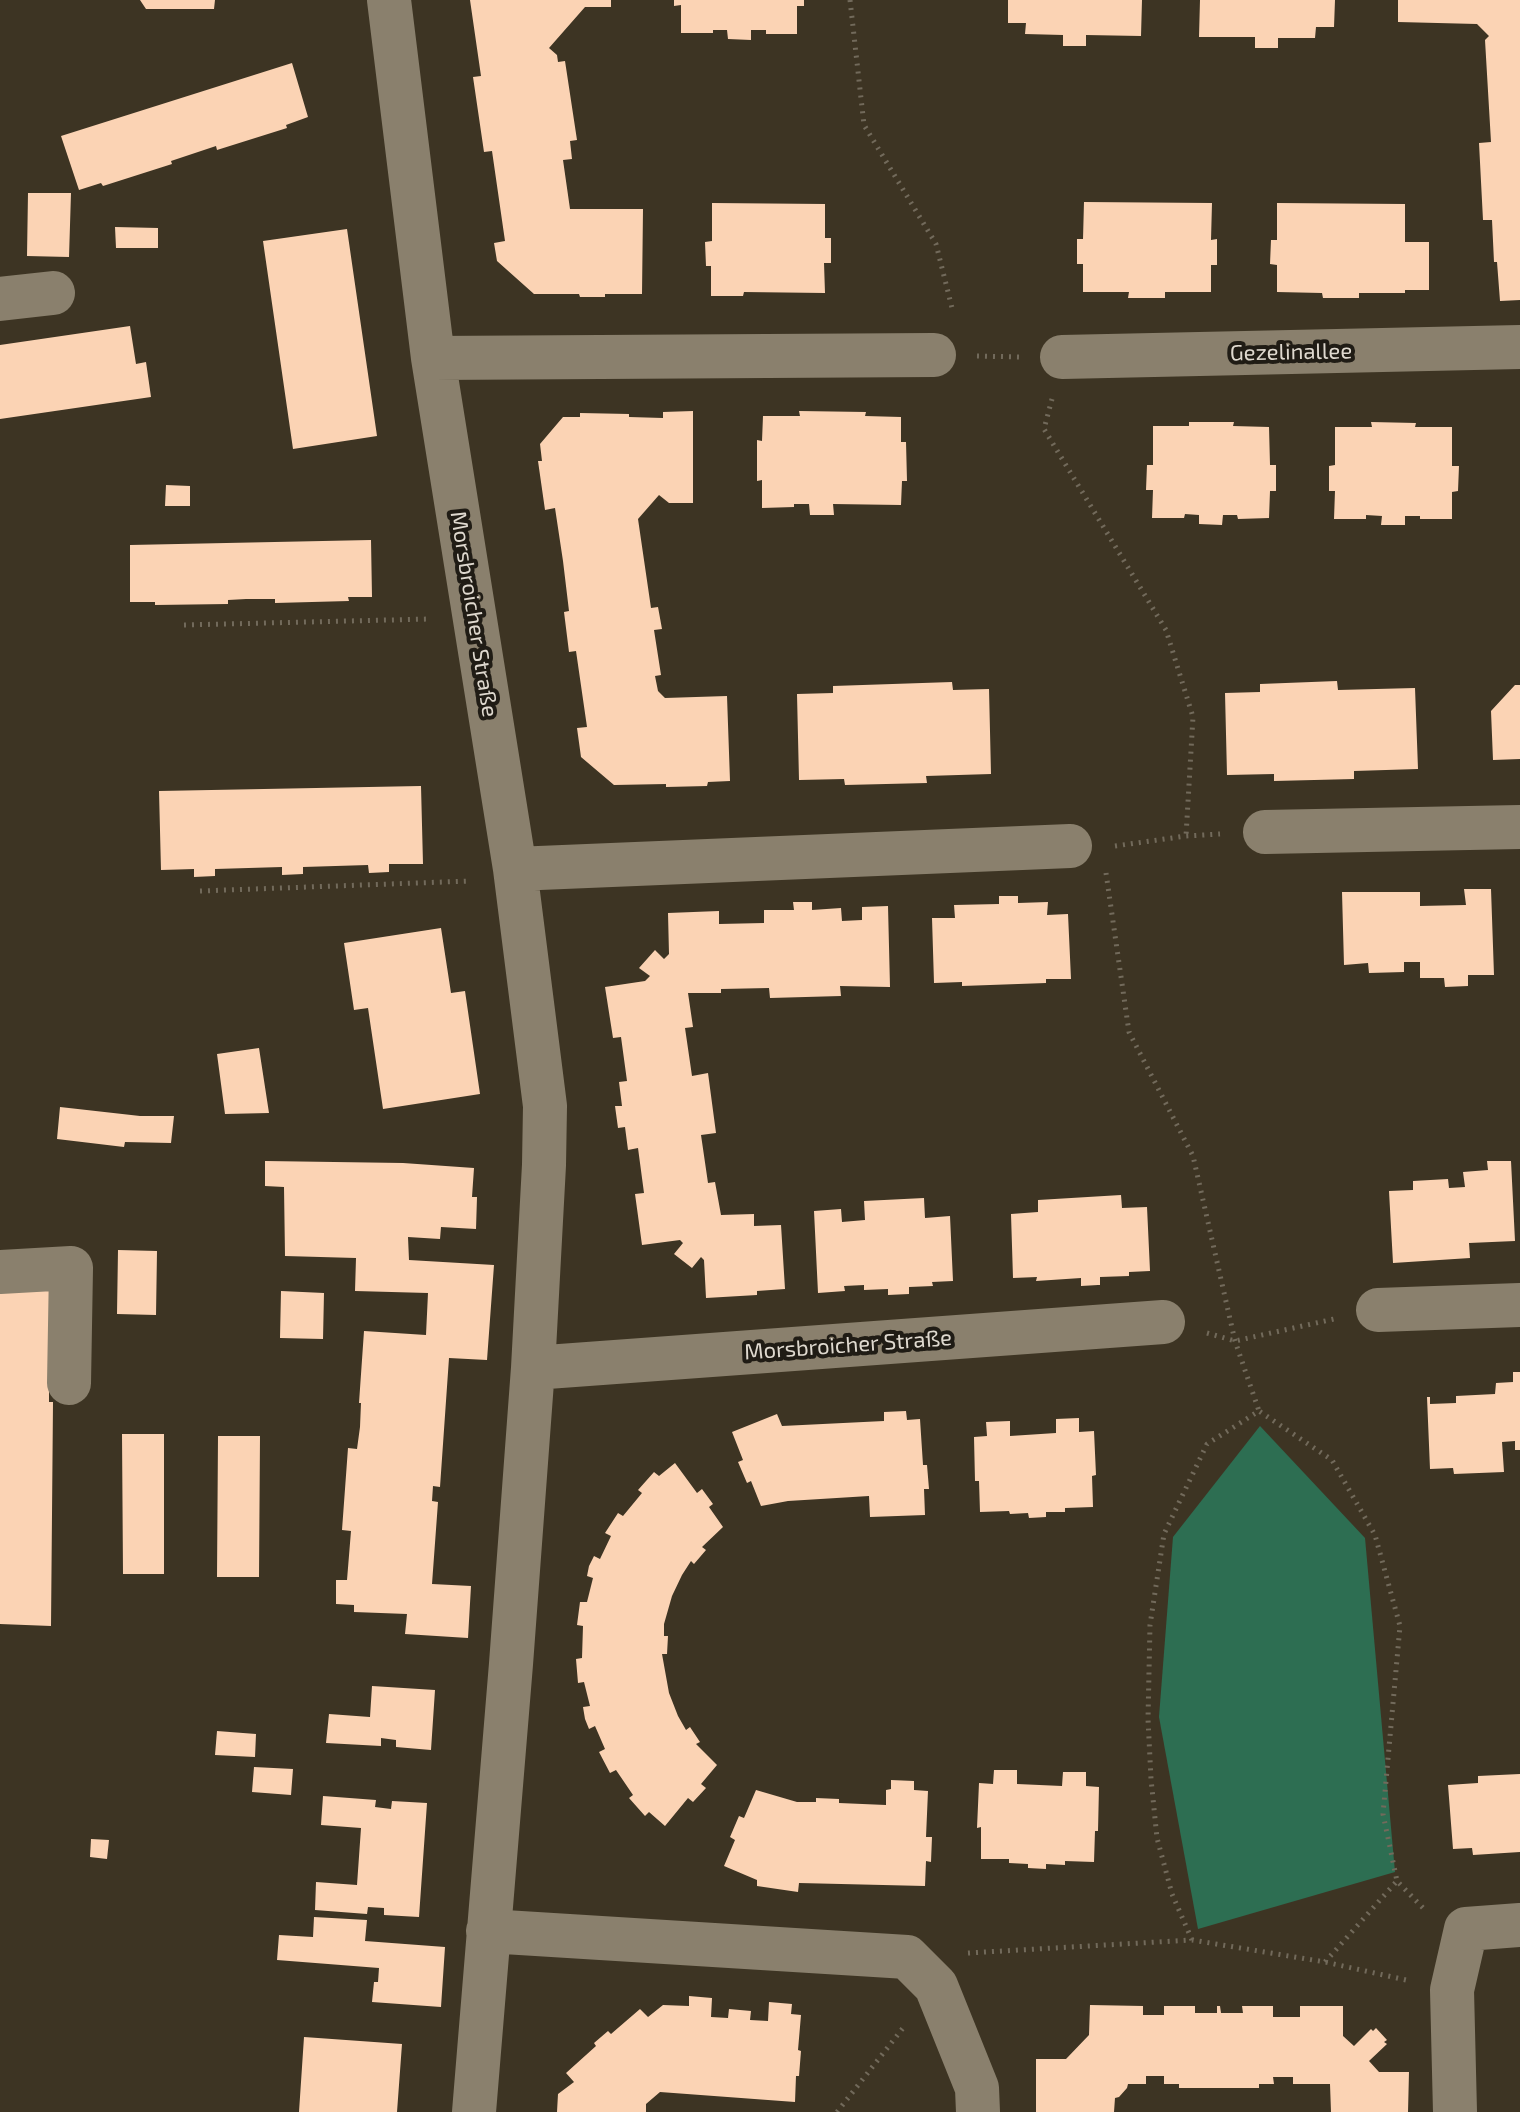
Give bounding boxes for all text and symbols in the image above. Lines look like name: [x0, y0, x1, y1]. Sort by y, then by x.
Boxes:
street label: Gezelinallee: [1230, 338, 1352, 366]
street label: Morsbroicher Straße: [445, 509, 503, 719]
street label: Morsbroicher Straße: [743, 1325, 953, 1365]

